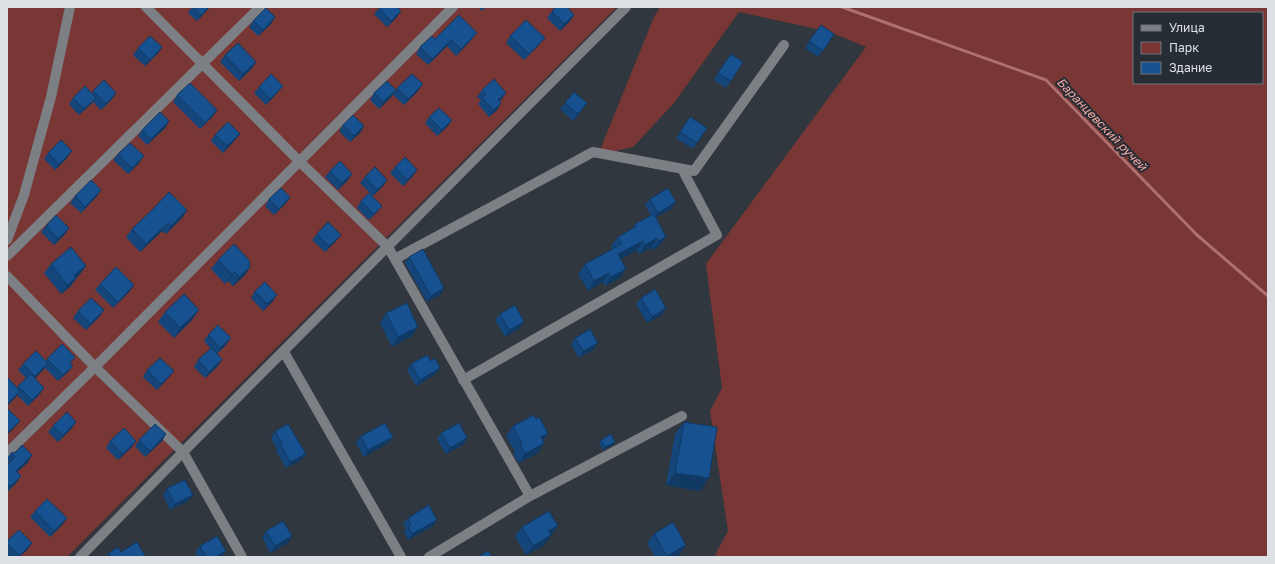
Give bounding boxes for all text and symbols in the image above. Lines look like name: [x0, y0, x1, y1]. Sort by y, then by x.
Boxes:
legend: [1133, 12, 1263, 84]
text: Улица: [1169, 20, 1205, 35]
text: Парк: [1169, 40, 1199, 55]
text: Здание: [1169, 60, 1212, 75]
water label: Баранцевский ручей: [1054, 74, 1151, 174]

